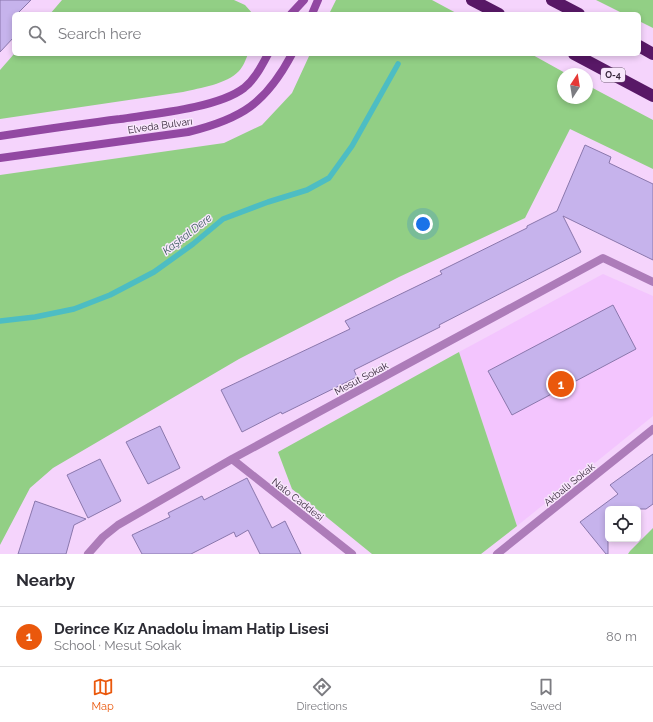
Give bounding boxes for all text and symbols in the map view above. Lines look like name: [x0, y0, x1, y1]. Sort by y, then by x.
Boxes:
search box: [12, 12, 641, 56]
icon: search: [26, 23, 48, 45]
text: Search here: [58, 25, 141, 43]
north arrow: [557, 68, 593, 104]
road number: O-4: [601, 68, 625, 82]
street label: Elveda Bulvarı: [127, 115, 193, 135]
water label: Kaşkal Dere: [160, 211, 215, 258]
your location: [413, 214, 433, 234]
street label: Mesut Sokak: [332, 359, 391, 397]
pin: 1: [548, 369, 574, 399]
street label: Akballı Sokak: [542, 460, 597, 508]
street label: Nato Caddesi: [270, 476, 326, 523]
map controls: [605, 506, 641, 542]
button: locate: [605, 506, 641, 542]
text: Nearby: [16, 570, 75, 590]
text: Derince Kız Anadolu İmam Hatip Lisesi: [54, 620, 329, 638]
text: 1: [26, 629, 32, 644]
text: 80 m: [606, 629, 637, 644]
text: School · Mesut Sokak: [54, 638, 181, 653]
tab: Map: [91, 676, 114, 713]
tab: Directions: [297, 676, 347, 713]
tab: Saved: [530, 676, 562, 713]

